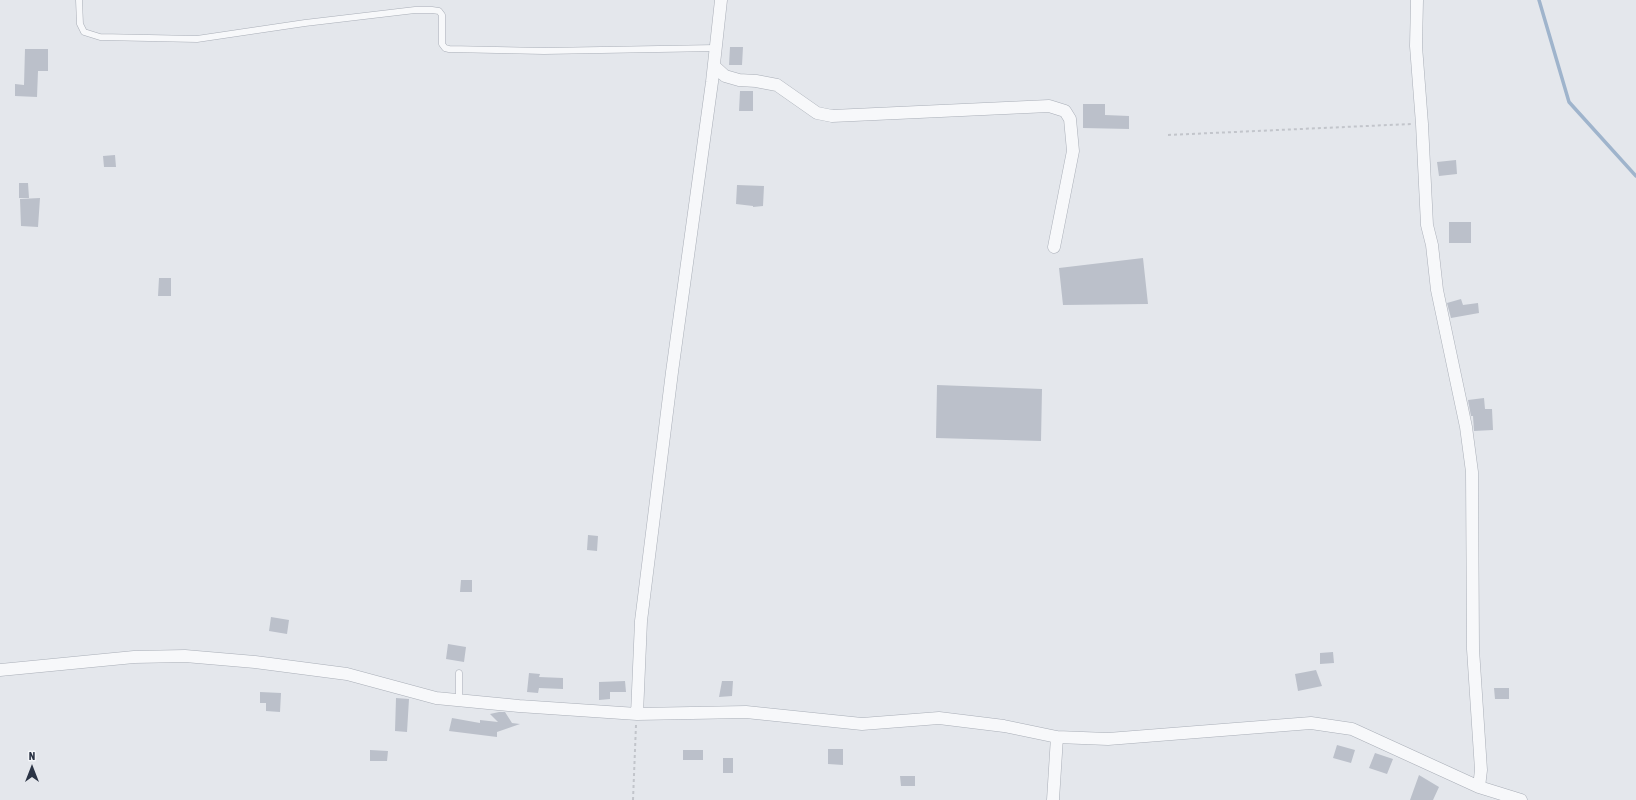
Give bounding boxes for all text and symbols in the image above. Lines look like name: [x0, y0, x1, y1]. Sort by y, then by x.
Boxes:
north arrow: [12, 748, 52, 788]
text: N: [29, 750, 35, 762]

